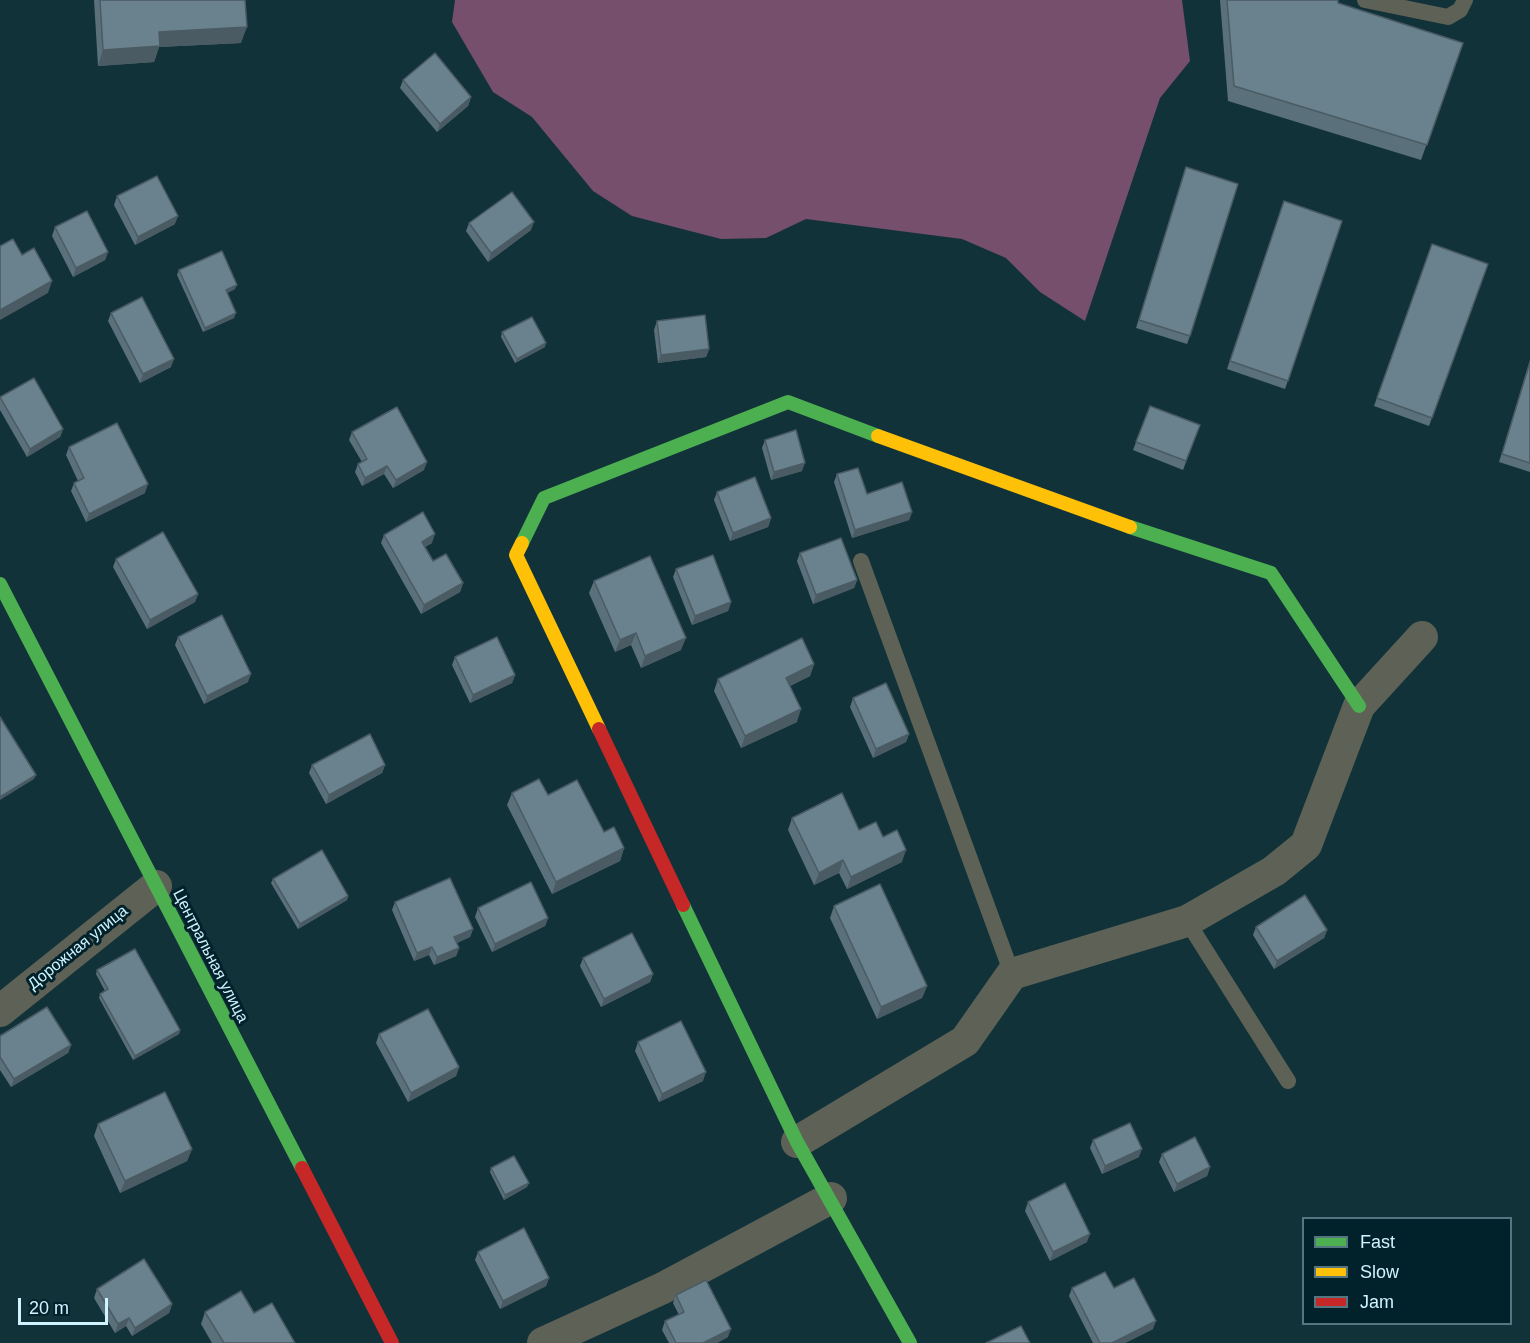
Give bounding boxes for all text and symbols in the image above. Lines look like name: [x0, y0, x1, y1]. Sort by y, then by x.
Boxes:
street label: Центральная улица: [168, 886, 252, 1026]
street label: Дорожная улица: [24, 902, 132, 994]
legend: [1302, 1217, 1512, 1325]
text: Fast: [1360, 1232, 1395, 1252]
text: Slow: [1360, 1262, 1399, 1282]
scale bar: [21, 1286, 111, 1324]
text: Jam: [1360, 1292, 1394, 1312]
text: 20 m: [29, 1298, 69, 1318]

